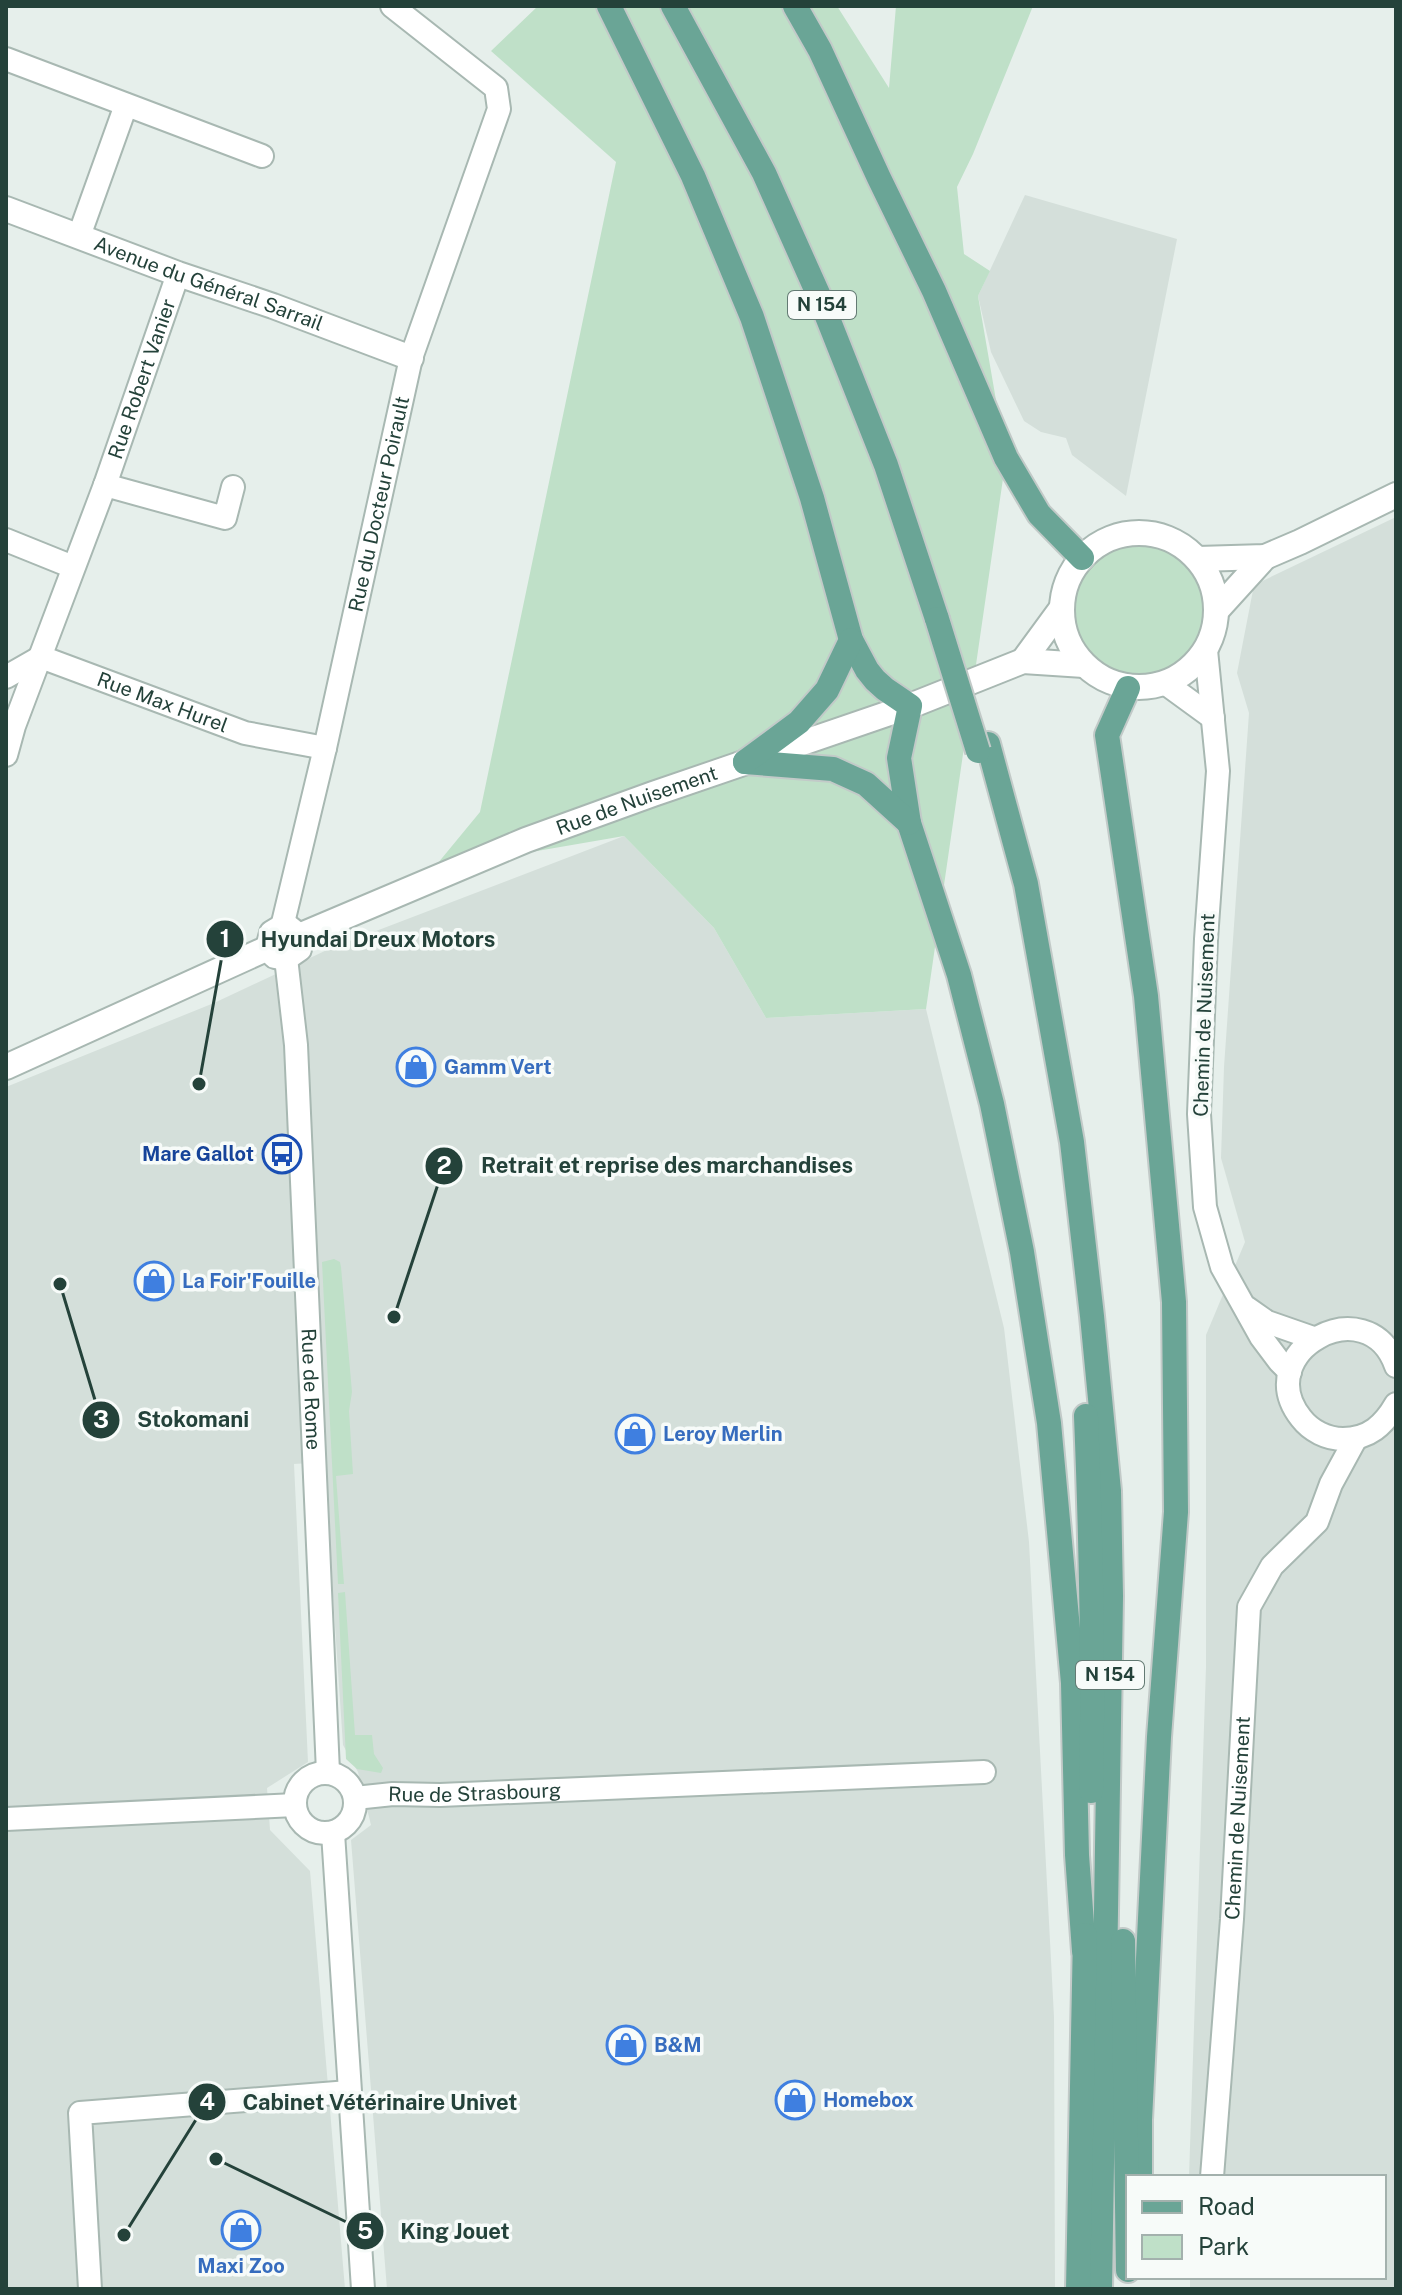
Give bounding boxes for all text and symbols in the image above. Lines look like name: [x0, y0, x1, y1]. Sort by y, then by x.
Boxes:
street label: Avenue du Général Sarrail: [91, 231, 327, 336]
road number: N 154: [788, 291, 856, 319]
street label: Rue Robert Vanier: [103, 295, 181, 462]
street label: Rue du Docteur Poirault: [343, 394, 414, 614]
street label: Rue Max Hurel: [94, 667, 231, 738]
street label: Rue de Nuisement: [553, 761, 721, 840]
street label: Chemin de Nuisement: [1188, 913, 1220, 1117]
callout: Hyundai Dreux Motors: [205, 916, 512, 962]
text: 1: [220, 924, 230, 952]
text: Hyundai Dreux Motors: [261, 926, 495, 952]
shop icon: Gamm Vert: [395, 1046, 437, 1088]
place label: Gamm Vert: [444, 1055, 552, 1079]
bus stop icon: Mare Gallot: [261, 1133, 303, 1175]
place label: Mare Gallot: [142, 1142, 254, 1166]
callout: Retrait et reprise des marchandises: [424, 1143, 869, 1189]
text: 2: [436, 1151, 452, 1179]
text: Retrait et reprise des marchandises: [481, 1152, 853, 1178]
shop icon: La Foir'Fouille: [133, 1260, 175, 1302]
place label: La Foir'Fouille: [182, 1269, 316, 1293]
street label: Rue de Rome: [296, 1328, 326, 1451]
callout: Stokomani: [81, 1397, 265, 1443]
text: 3: [93, 1405, 109, 1433]
text: Stokomani: [137, 1406, 249, 1432]
shop icon: Leroy Merlin: [614, 1413, 656, 1455]
place label: Leroy Merlin: [663, 1422, 783, 1446]
road number: N 154: [1076, 1661, 1144, 1689]
street label: Chemin de Nuisement: [1220, 1715, 1255, 1920]
street label: Rue de Strasbourg: [388, 1778, 562, 1807]
shop icon: B&M: [605, 2024, 647, 2066]
place label: B&M: [654, 2033, 702, 2057]
callout: Cabinet Vétérinaire Univet: [187, 2079, 534, 2125]
shop icon: Homebox: [774, 2079, 816, 2121]
text: 4: [199, 2087, 215, 2115]
place label: Homebox: [823, 2088, 914, 2112]
text: Cabinet Vétérinaire Univet: [243, 2089, 517, 2115]
legend: [1126, 2175, 1386, 2279]
text: Road: [1198, 2192, 1255, 2220]
callout: King Jouet: [345, 2208, 526, 2254]
shop icon: Maxi Zoo: [220, 2209, 262, 2251]
text: 5: [357, 2216, 373, 2244]
text: King Jouet: [400, 2218, 510, 2244]
text: Park: [1198, 2232, 1249, 2260]
place label: Maxi Zoo: [197, 2254, 285, 2278]

